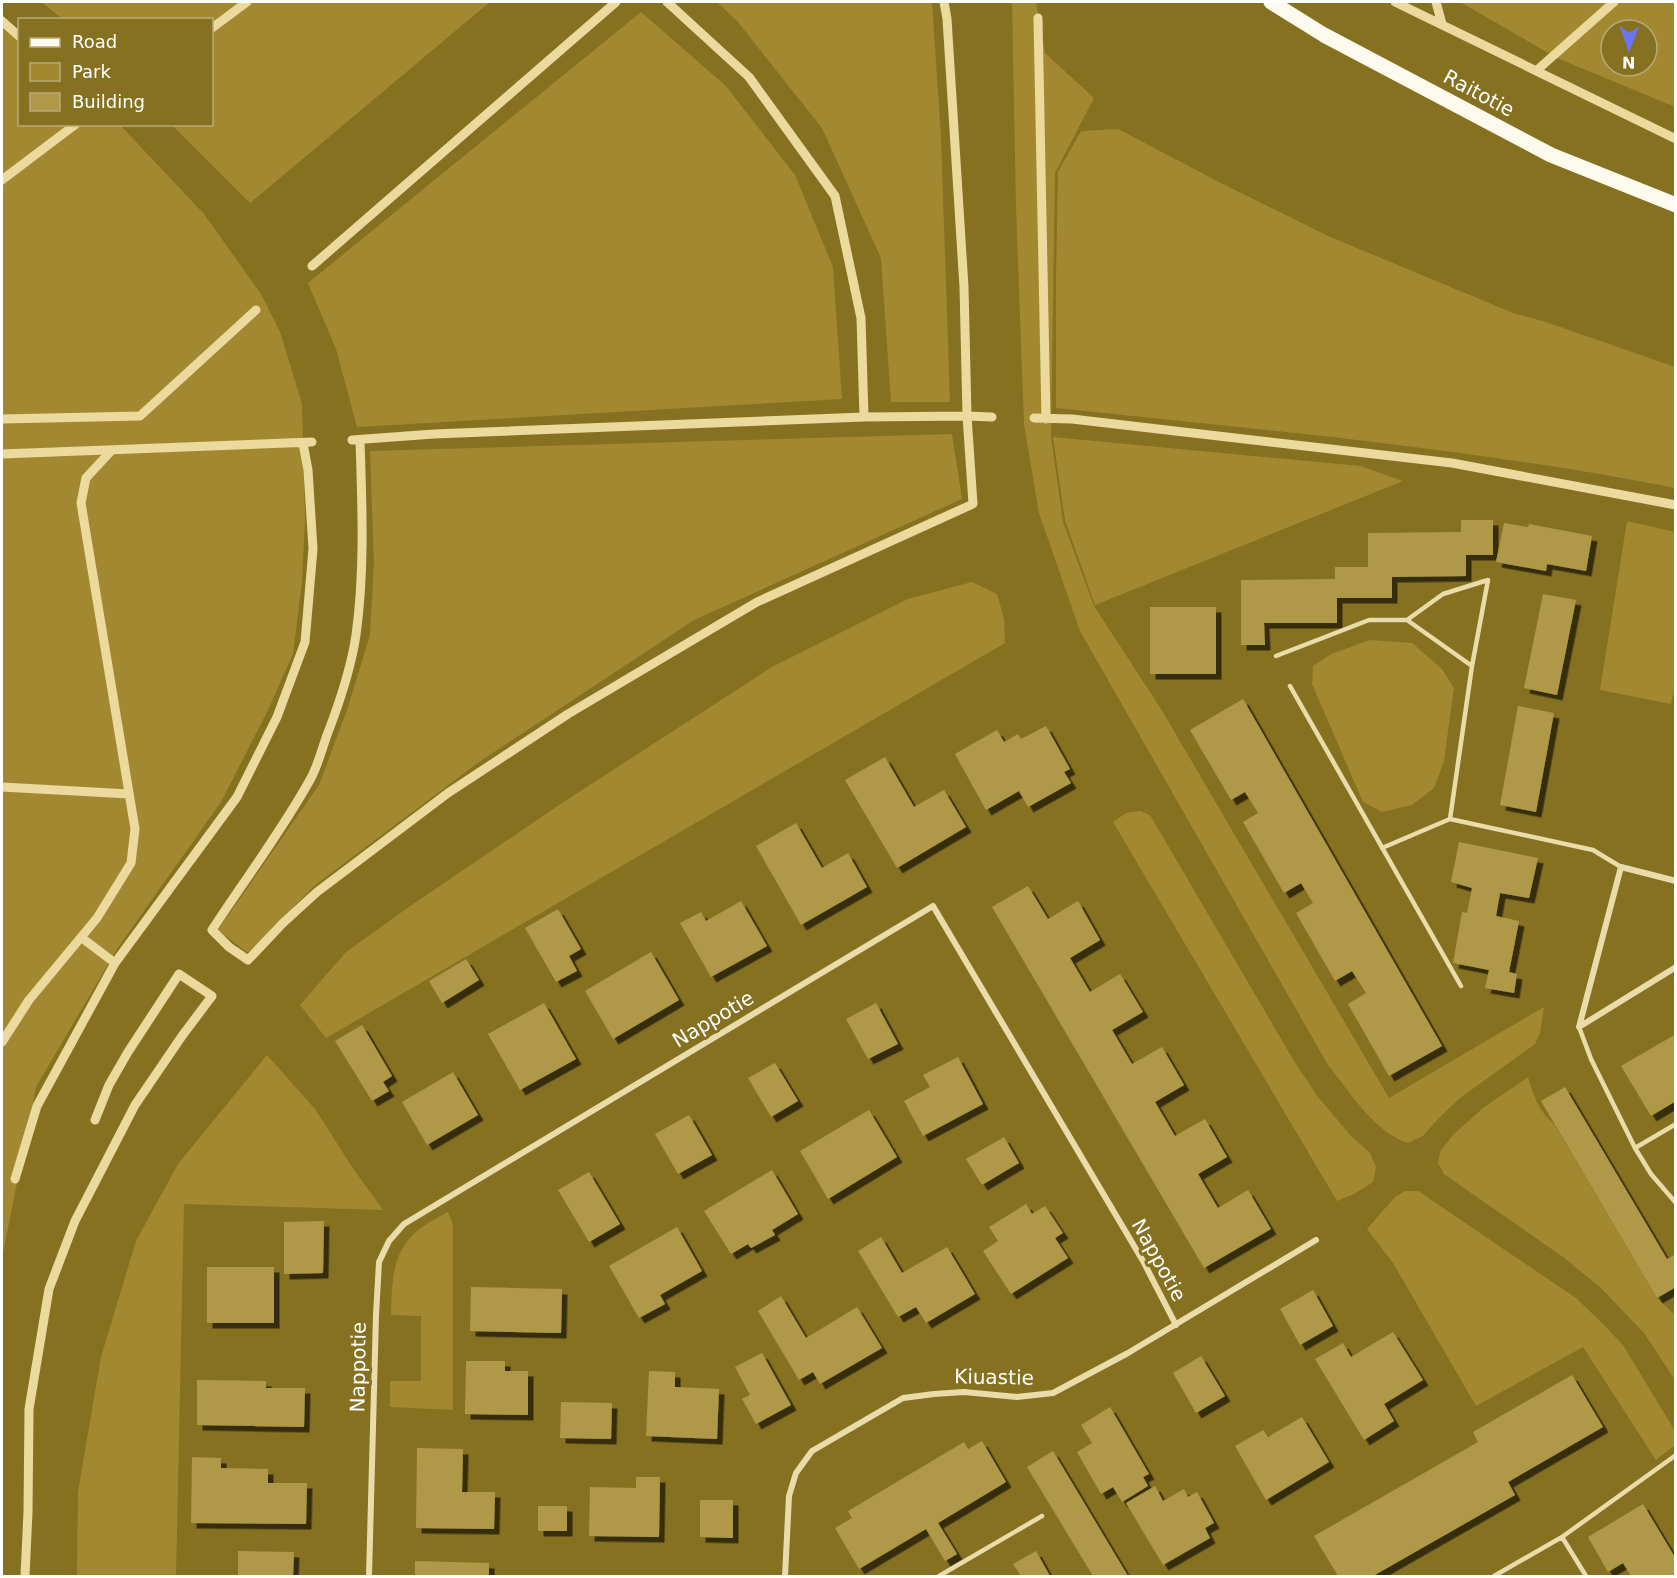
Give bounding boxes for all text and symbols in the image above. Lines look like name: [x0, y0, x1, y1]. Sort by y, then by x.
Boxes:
legend: [18, 18, 213, 126]
north arrow: [1599, 18, 1659, 78]
text: Road: [72, 31, 117, 52]
text: N: [1622, 53, 1636, 72]
text: Park: [72, 61, 111, 82]
street label: Raitotie: [1439, 64, 1519, 122]
text: Building: [72, 91, 145, 112]
street label: Nappotie: [668, 985, 758, 1053]
street label: Nappotie: [1127, 1215, 1191, 1305]
street label: Nappotie: [345, 1322, 371, 1412]
street label: Kiuastie: [954, 1364, 1034, 1390]

